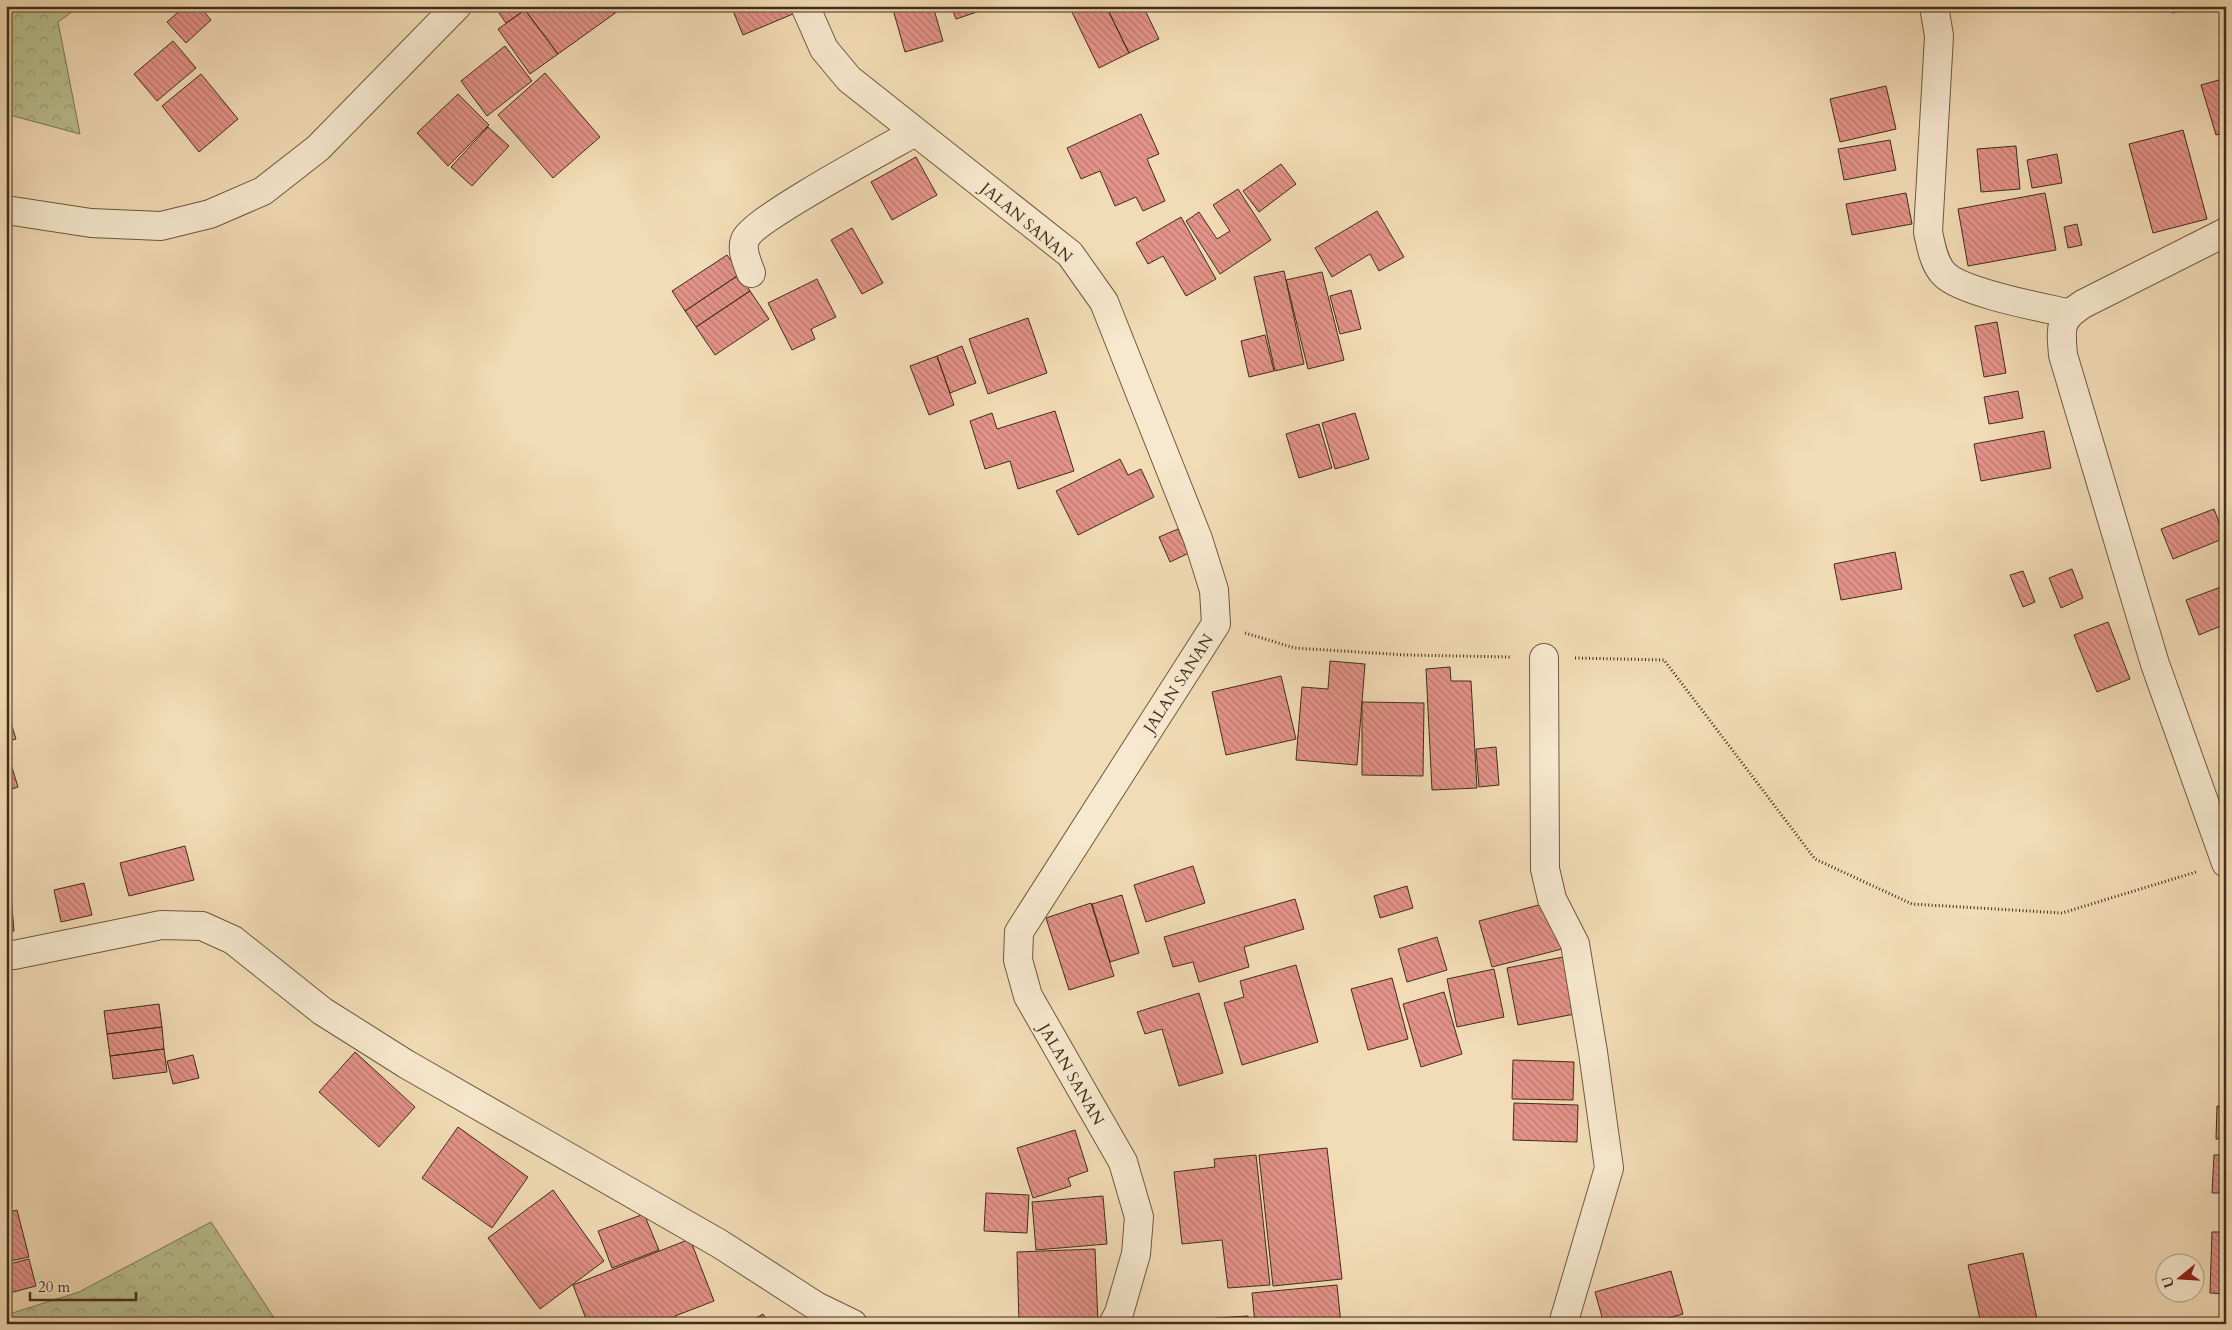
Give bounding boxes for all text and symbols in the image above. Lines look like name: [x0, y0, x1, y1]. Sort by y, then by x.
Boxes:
street label: JALAN SANAN: [974, 176, 1077, 268]
street label: JALAN SANAN: [1138, 630, 1219, 739]
street label: JALAN SANAN: [1032, 1018, 1109, 1130]
north arrow: [2154, 1252, 2204, 1302]
scale bar: [30, 1270, 136, 1302]
text: U: [2157, 1273, 2179, 1290]
text: 20 m: [38, 1277, 70, 1297]

